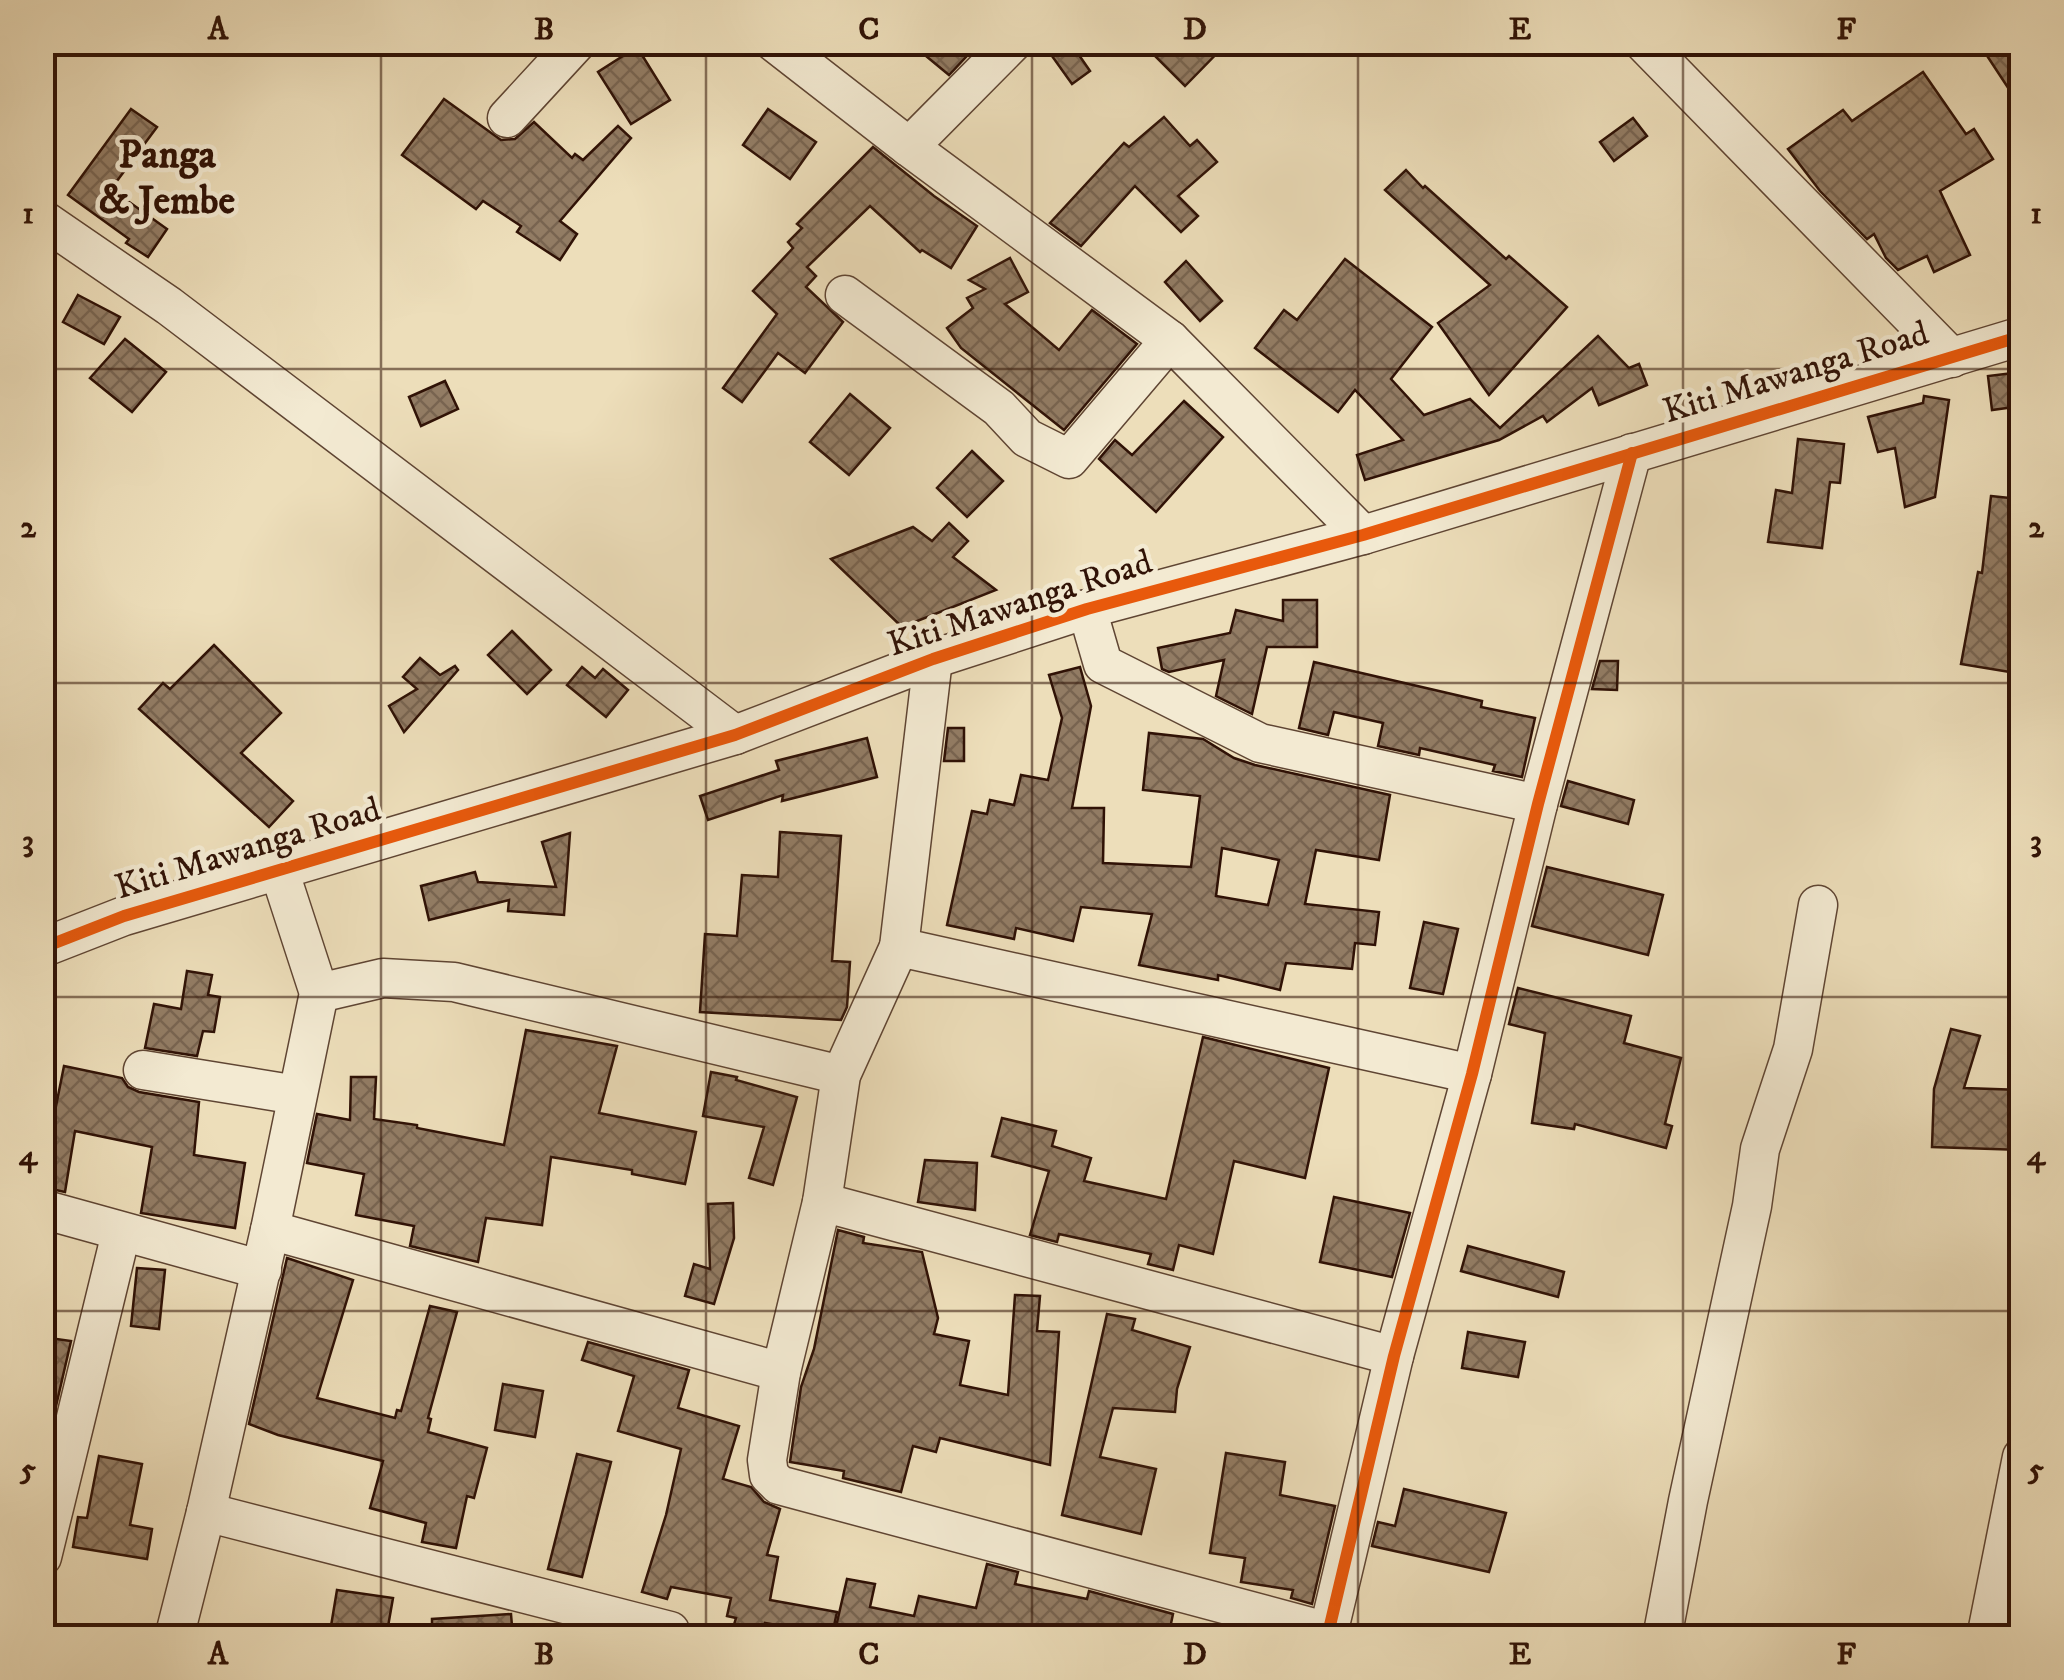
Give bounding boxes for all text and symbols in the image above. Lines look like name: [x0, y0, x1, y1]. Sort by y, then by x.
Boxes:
text: A: [207, 10, 230, 50]
text: B: [534, 10, 554, 50]
text: C: [858, 10, 880, 50]
text: D: [1183, 10, 1207, 50]
text: E: [1509, 10, 1532, 50]
text: F: [1836, 10, 1856, 50]
district label: Panga & Jembe: [99, 131, 236, 227]
text: 1: [22, 194, 34, 234]
text: 1: [2030, 194, 2042, 234]
street label: Kiti Mawanga Road: [1658, 312, 1935, 434]
text: 2: [20, 508, 36, 548]
text: 2: [2028, 508, 2044, 548]
street label: Kiti Mawanga Road: [882, 540, 1158, 667]
street label: Kiti Mawanga Road: [110, 788, 387, 910]
text: 3: [22, 822, 34, 862]
text: 3: [2030, 822, 2042, 862]
text: 4: [19, 1136, 39, 1176]
text: 4: [2027, 1136, 2047, 1176]
text: 5: [19, 1450, 36, 1490]
text: 5: [2027, 1450, 2044, 1490]
text: A: [207, 1635, 230, 1675]
text: B: [534, 1635, 554, 1675]
text: C: [858, 1635, 880, 1675]
text: D: [1183, 1635, 1207, 1675]
text: E: [1509, 1635, 1532, 1675]
text: F: [1836, 1635, 1856, 1675]

